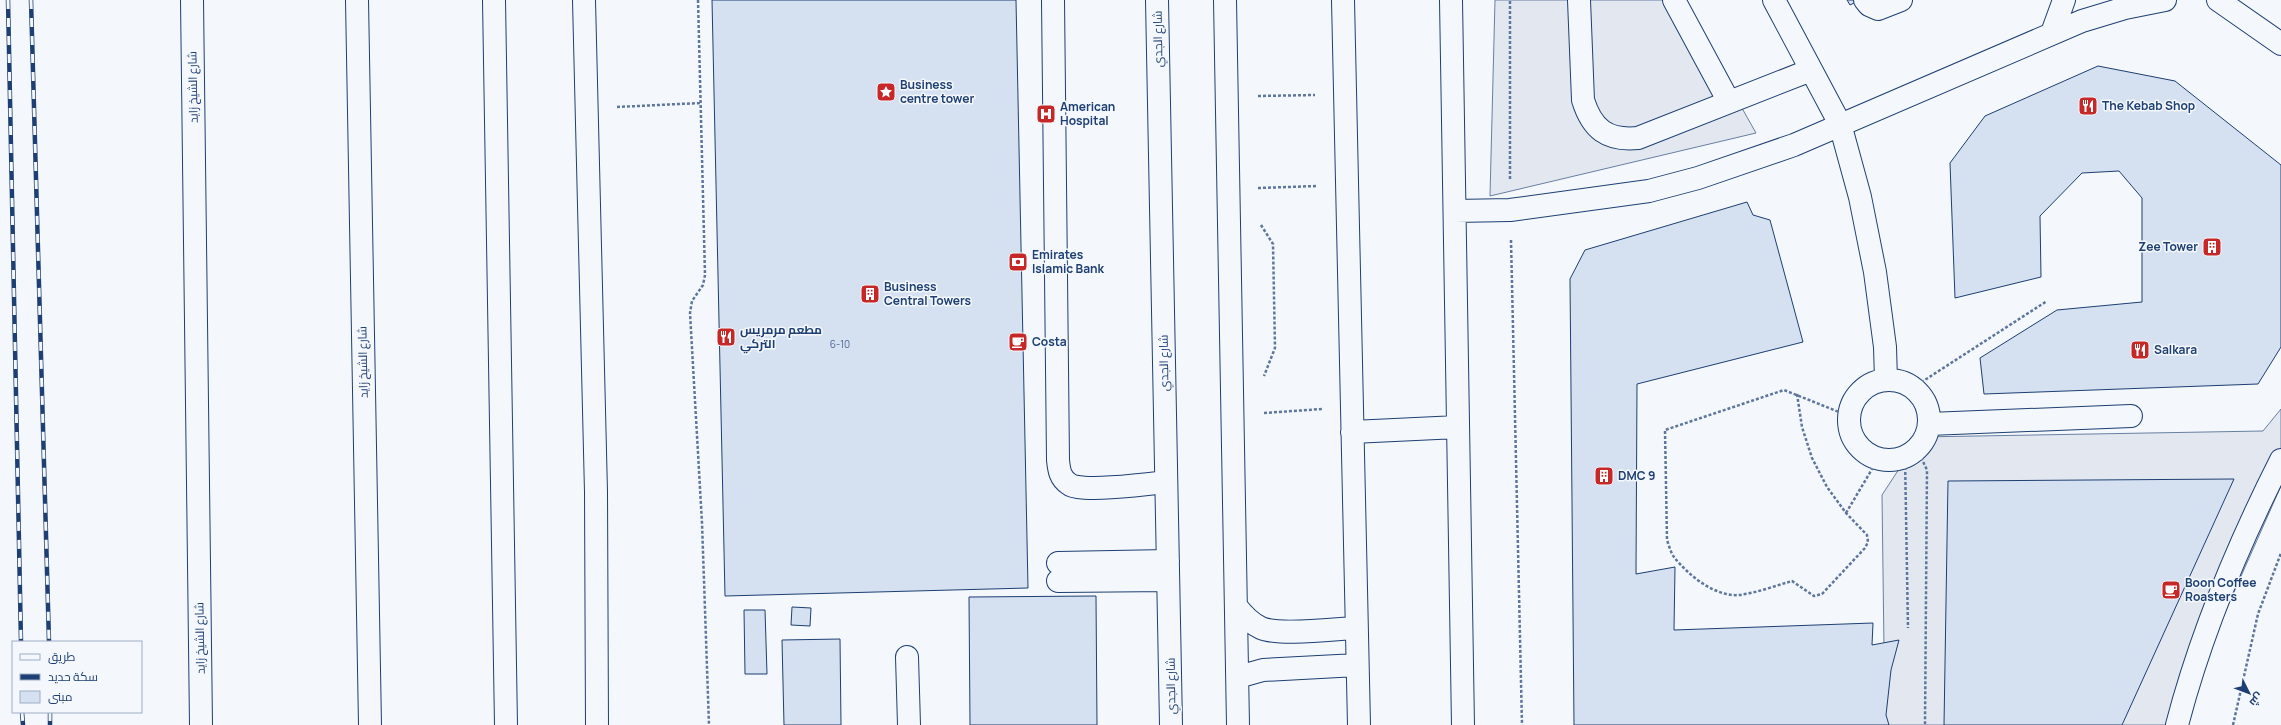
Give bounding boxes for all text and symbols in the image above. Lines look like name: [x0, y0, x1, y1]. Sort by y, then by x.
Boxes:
street label: شارع الجدي: [1149, 10, 1168, 67]
street label: شارع الشيخ زايد: [183, 51, 202, 123]
place label: Business centre tower: [900, 76, 974, 107]
place icon: Business centre tower: [875, 81, 897, 103]
restaurant icon: The Kebab Shop: [2077, 95, 2099, 117]
place label: The Kebab Shop: [2102, 97, 2195, 114]
place label: American Hospital: [1060, 98, 1115, 129]
hospital icon: American Hospital: [1035, 103, 1057, 125]
building icon: Zee Tower: [2201, 236, 2223, 258]
place label: Zee Tower: [2138, 238, 2198, 255]
place label: Emirates Islamic Bank: [1032, 246, 1105, 277]
bank icon: Emirates Islamic Bank: [1007, 251, 1029, 273]
place label: Business Central Towers: [884, 278, 972, 309]
building icon: Business Central Towers: [859, 283, 881, 305]
place label: مطعم مرمريس التركي: [740, 321, 822, 354]
street label: شارع الشيخ زايد: [353, 326, 372, 398]
restaurant icon: مطعم مرمريس التركي: [715, 326, 737, 348]
cafe icon: Costa: [1007, 331, 1029, 353]
place label: Costa: [1032, 333, 1067, 350]
street label: شارع الجدي: [1155, 334, 1174, 391]
house number: 6-10: [830, 337, 850, 351]
restaurant icon: Salkara: [2129, 339, 2151, 361]
place label: Salkara: [2154, 341, 2197, 358]
building icon: DMC 9: [1593, 465, 1615, 487]
place label: DMC 9: [1618, 467, 1655, 484]
place label: Boon Coffee Roasters: [2185, 574, 2256, 605]
cafe icon: Boon Coffee Roasters: [2160, 579, 2182, 601]
street label: شارع الشيخ زايد: [190, 602, 209, 674]
legend: [12, 641, 142, 713]
text: طريق: [48, 648, 76, 665]
street label: شارع الجدي: [1162, 657, 1181, 714]
text: سكة حديد: [48, 668, 98, 685]
north arrow: [2229, 673, 2269, 713]
text: مبنى: [48, 688, 73, 705]
text: ش: [2247, 690, 2267, 710]

